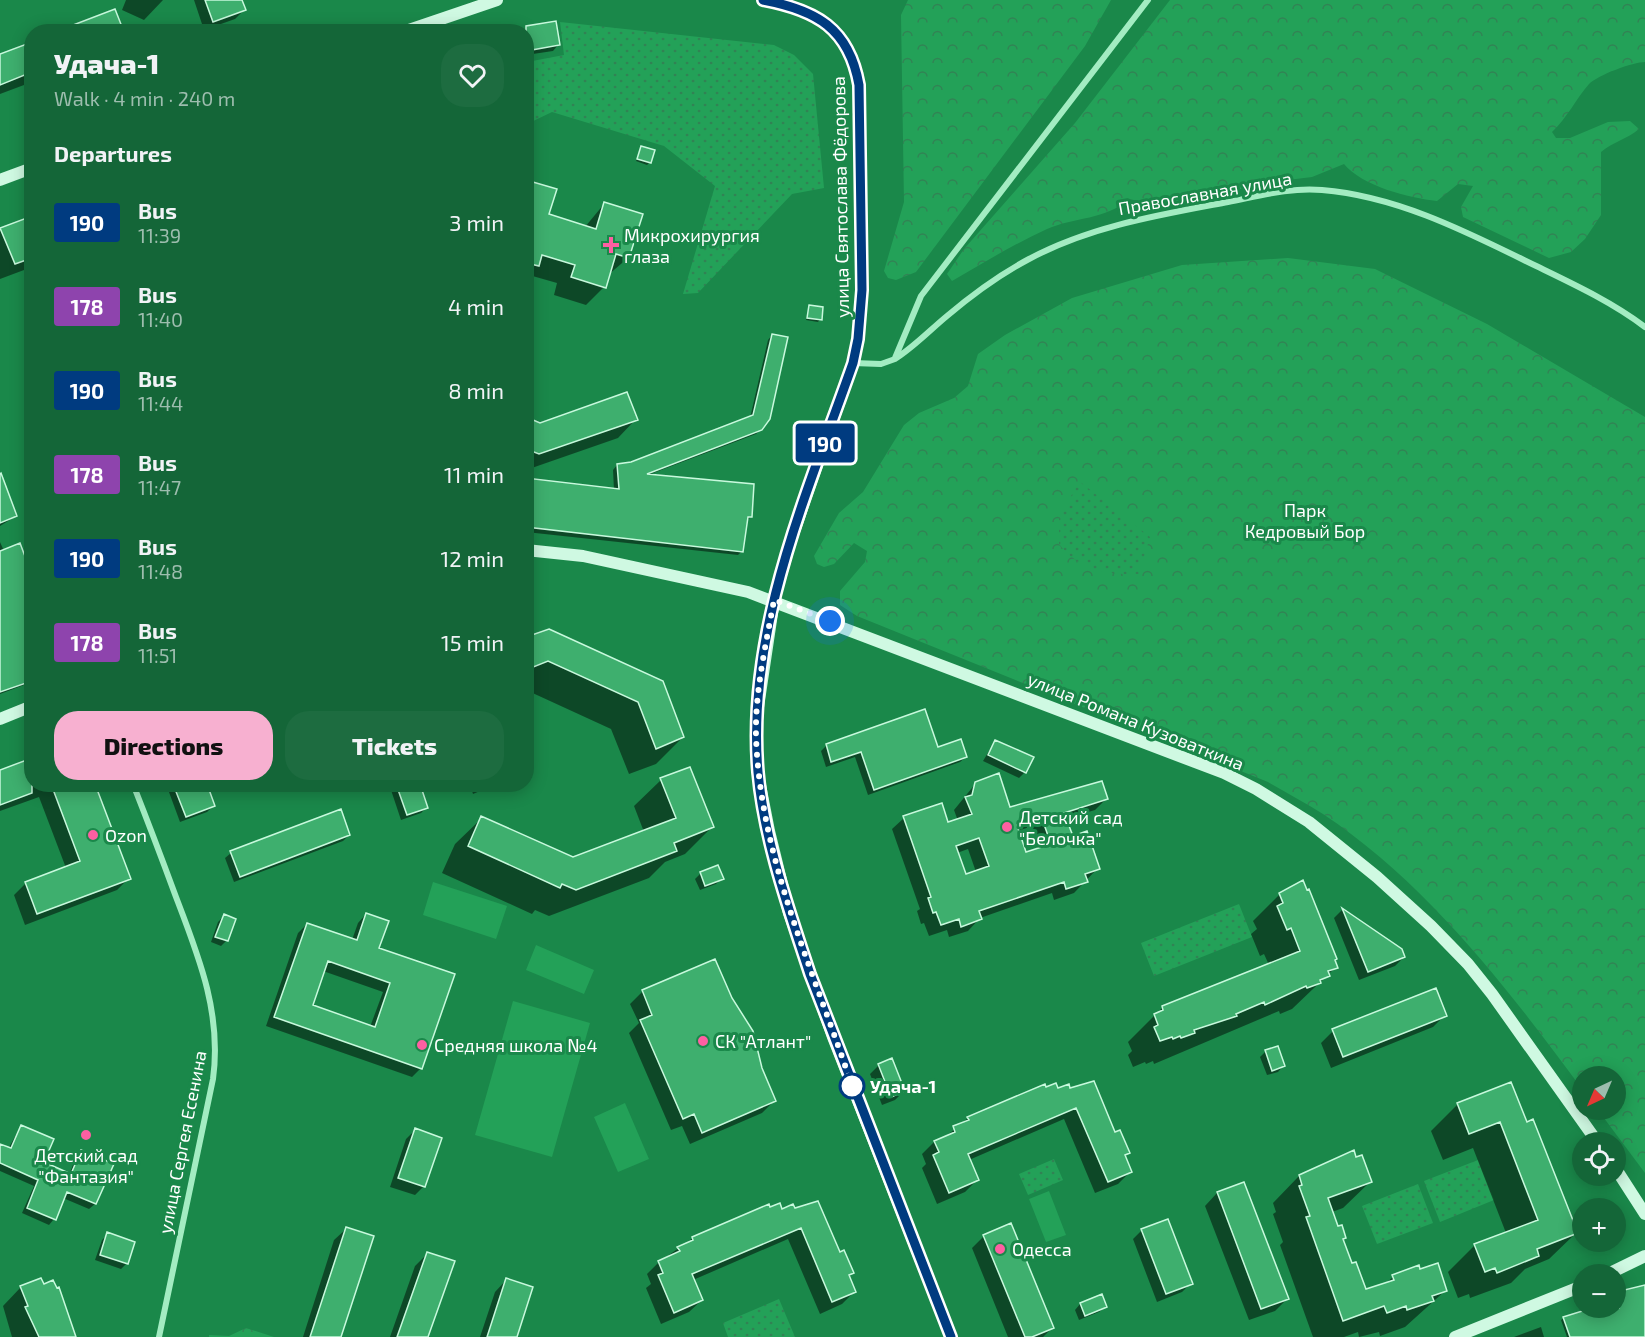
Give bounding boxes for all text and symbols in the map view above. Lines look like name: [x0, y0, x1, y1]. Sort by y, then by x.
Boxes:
button: heart: [441, 44, 504, 107]
text: Удача-1: [54, 46, 159, 80]
street label: улица Святослава Фёдорова: [827, 76, 853, 318]
text: Walk · 4 min · 240 m: [54, 86, 235, 110]
text: Departures: [54, 140, 172, 166]
street label: Православная улица: [1116, 167, 1294, 219]
text: Bus: [138, 197, 177, 223]
text: 3 min: [449, 209, 504, 235]
text: 190: [70, 210, 104, 235]
text: 11:39: [138, 223, 181, 247]
place label: Микрохирургия глаза: [624, 224, 760, 267]
marker: Микрохирургия глаза: [602, 236, 620, 254]
text: Bus: [138, 281, 177, 307]
text: 4 min: [448, 293, 504, 319]
text: 178: [70, 294, 104, 319]
text: 11:40: [138, 307, 183, 331]
text: Bus: [138, 365, 177, 391]
text: 8 min: [448, 377, 504, 403]
text: 190: [70, 378, 104, 403]
text: 11:44: [138, 391, 183, 415]
line badge: 190: [790, 424, 860, 462]
text: 190: [808, 431, 842, 456]
text: Bus: [138, 449, 177, 475]
text: 11 min: [444, 461, 504, 487]
text: 178: [70, 462, 104, 487]
text: 11:47: [138, 475, 181, 499]
park label: Парк Кедровый Бор: [1245, 499, 1365, 542]
text: Bus: [138, 533, 177, 559]
text: 12 min: [440, 545, 504, 571]
text: 190: [70, 546, 104, 571]
text: 11:48: [138, 559, 183, 583]
your location: [815, 606, 845, 636]
text: Bus: [138, 617, 177, 643]
text: 15 min: [441, 629, 504, 655]
text: 178: [70, 630, 104, 655]
text: 11:51: [138, 643, 177, 667]
street label: улица Романа Кузоваткина: [1025, 667, 1247, 775]
button: Directions: [54, 711, 273, 780]
button: Tickets: [285, 711, 504, 780]
place label: Детский сад "Белочка": [1019, 806, 1123, 849]
marker: Детский сад "Белочка": [1000, 820, 1014, 834]
place label: Ozon: [105, 824, 147, 846]
marker: Ozon: [86, 828, 100, 842]
place label: СК "Атлант": [715, 1030, 811, 1052]
place label: Средняя школа №4: [434, 1034, 598, 1056]
marker: СК "Атлант": [696, 1034, 710, 1048]
marker: Средняя школа №4: [415, 1038, 429, 1052]
street label: улица Сергея Есенина: [153, 1049, 211, 1235]
north arrow: [1572, 1066, 1626, 1120]
map controls: [1572, 1066, 1626, 1318]
marker: Удача-1: [839, 1073, 865, 1099]
place label: Удача-1: [870, 1075, 936, 1097]
marker: Детский сад "Фантазия": [79, 1128, 93, 1142]
button: locate: [1572, 1132, 1626, 1186]
place label: Детский сад "Фантазия": [34, 1144, 138, 1187]
button: +: [1572, 1198, 1626, 1252]
place label: Одесса: [1012, 1238, 1072, 1260]
marker: Одесса: [993, 1242, 1007, 1256]
button: −: [1572, 1264, 1626, 1318]

